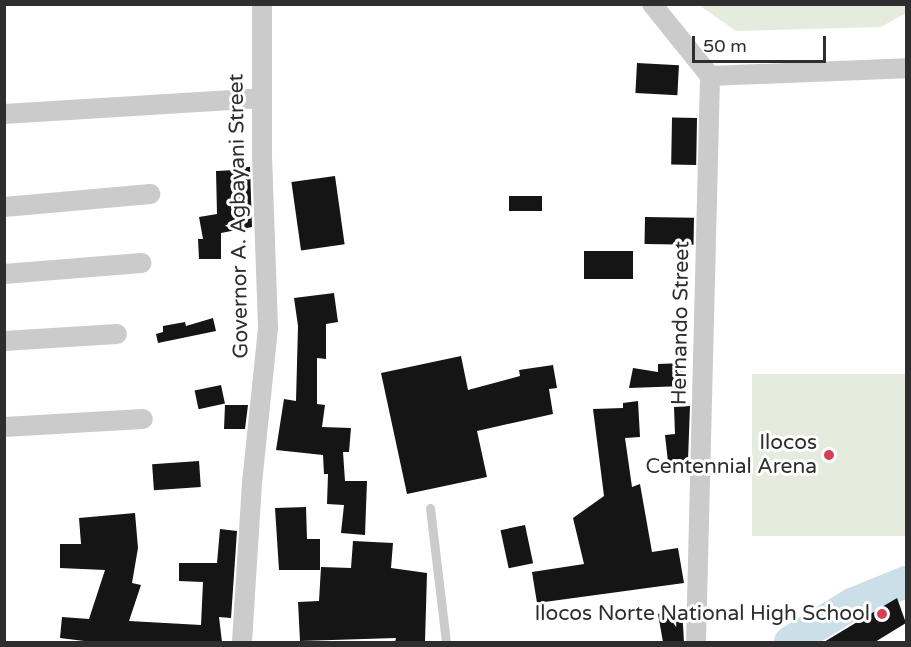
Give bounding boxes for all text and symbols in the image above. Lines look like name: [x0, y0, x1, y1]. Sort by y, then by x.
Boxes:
scale bar: [695, 24, 828, 62]
text: 50 m: [703, 35, 747, 57]
street label: Governor A. Agbayani Street: [224, 73, 254, 359]
street label: Hernando Street: [667, 241, 695, 405]
place label: Ilocos Centennial Arena: [646, 430, 817, 480]
marker: Ilocos Centennial Arena: [822, 448, 836, 462]
place label: Ilocos Norte National High School: [534, 601, 870, 627]
marker: Ilocos Norte National High School: [875, 607, 889, 621]

